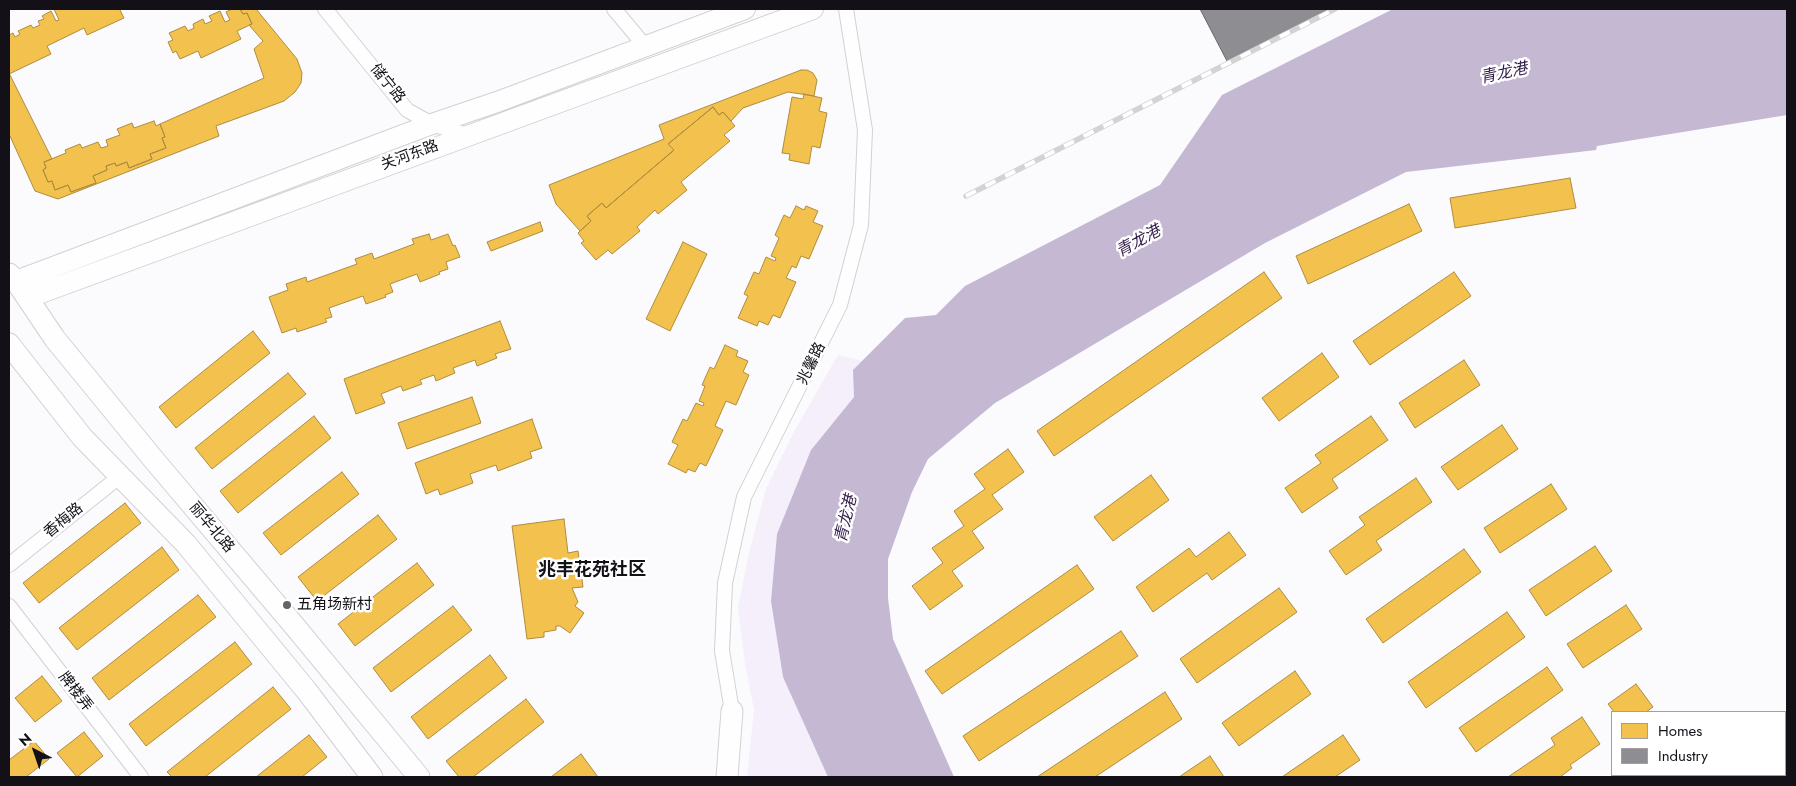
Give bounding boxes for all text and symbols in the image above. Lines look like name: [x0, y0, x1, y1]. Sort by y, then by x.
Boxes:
water label: 青龙港: [1479, 60, 1529, 88]
street label: 储宁路: [366, 61, 408, 107]
street label: 关河东路: [379, 137, 441, 175]
water label: 青龙港: [1113, 222, 1165, 262]
street label: 兆馨路: [794, 340, 830, 388]
water label: 青龙港: [832, 493, 862, 545]
street label: 丽华北路: [185, 499, 237, 557]
street label: 香梅路: [41, 500, 87, 542]
district label: 兆丰花苑社区: [538, 560, 646, 582]
place label: 五角场新村: [297, 596, 372, 614]
marker: 五角场新村: [281, 599, 293, 611]
street label: 牌楼弄: [54, 669, 96, 715]
legend: [1611, 711, 1786, 776]
text: Homes: [1658, 720, 1702, 742]
north arrow: [10, 726, 60, 776]
text: N: [14, 728, 36, 751]
text: Industry: [1658, 745, 1708, 767]

